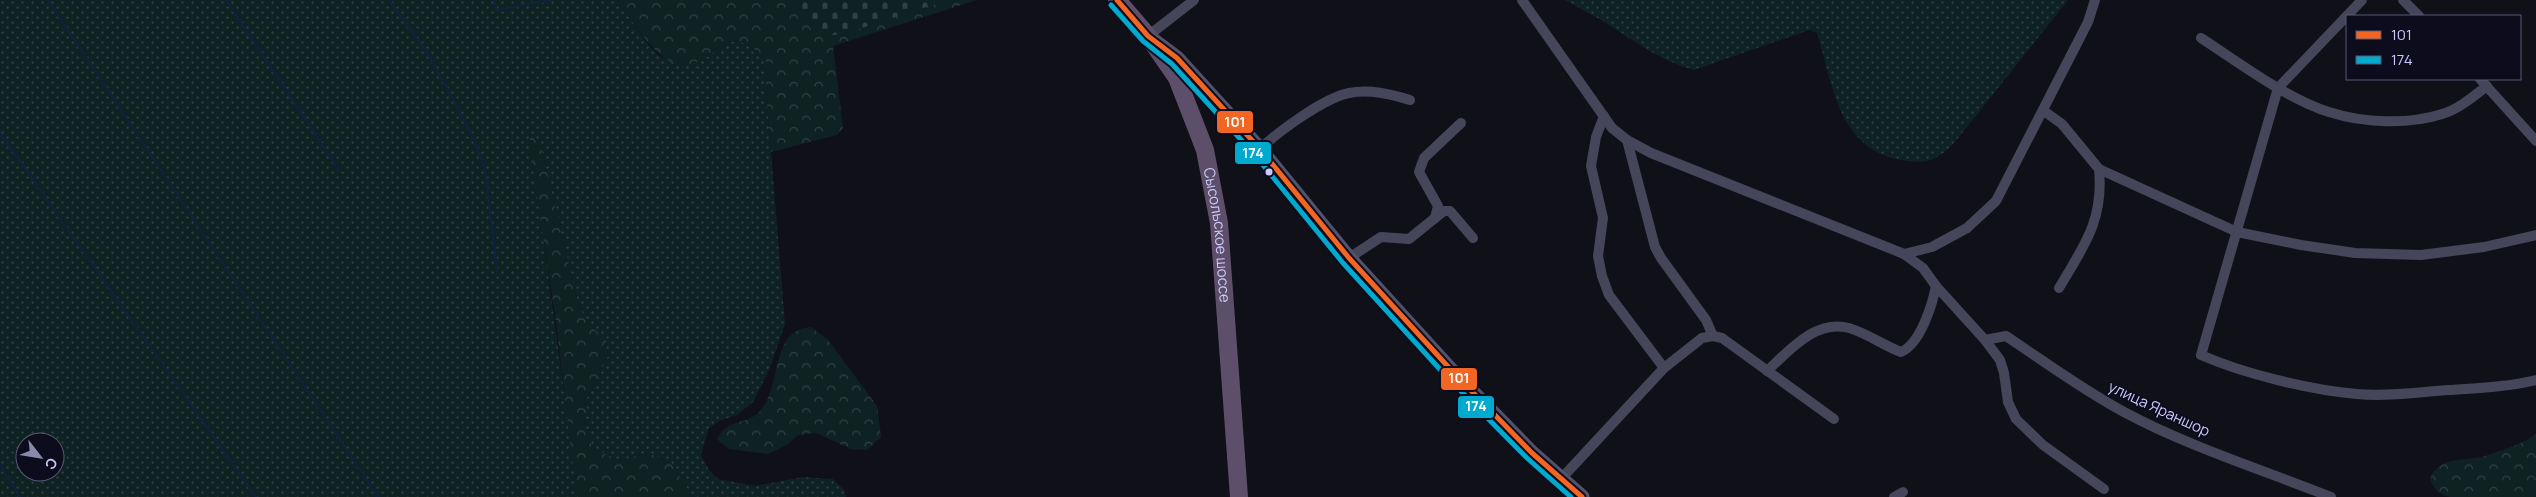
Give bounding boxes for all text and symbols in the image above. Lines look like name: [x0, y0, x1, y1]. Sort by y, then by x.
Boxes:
legend: [2346, 15, 2521, 80]
text: 101: [2391, 24, 2412, 45]
text: 174: [2391, 49, 2413, 70]
line badge: 101: [1216, 110, 1254, 134]
text: 101: [1224, 112, 1246, 131]
line badge: 174: [1234, 141, 1272, 165]
text: 174: [1242, 143, 1264, 162]
street label: Сысольское шоссе: [1199, 166, 1236, 304]
unlabelled marker: [1264, 167, 1274, 177]
line badge: 101: [1440, 367, 1478, 391]
text: 101: [1448, 368, 1470, 387]
street label: улица Яраншор: [2105, 376, 2214, 441]
line badge: 174: [1457, 395, 1495, 419]
text: 174: [1465, 396, 1487, 415]
north arrow: [15, 432, 65, 482]
text: С: [41, 455, 62, 473]

